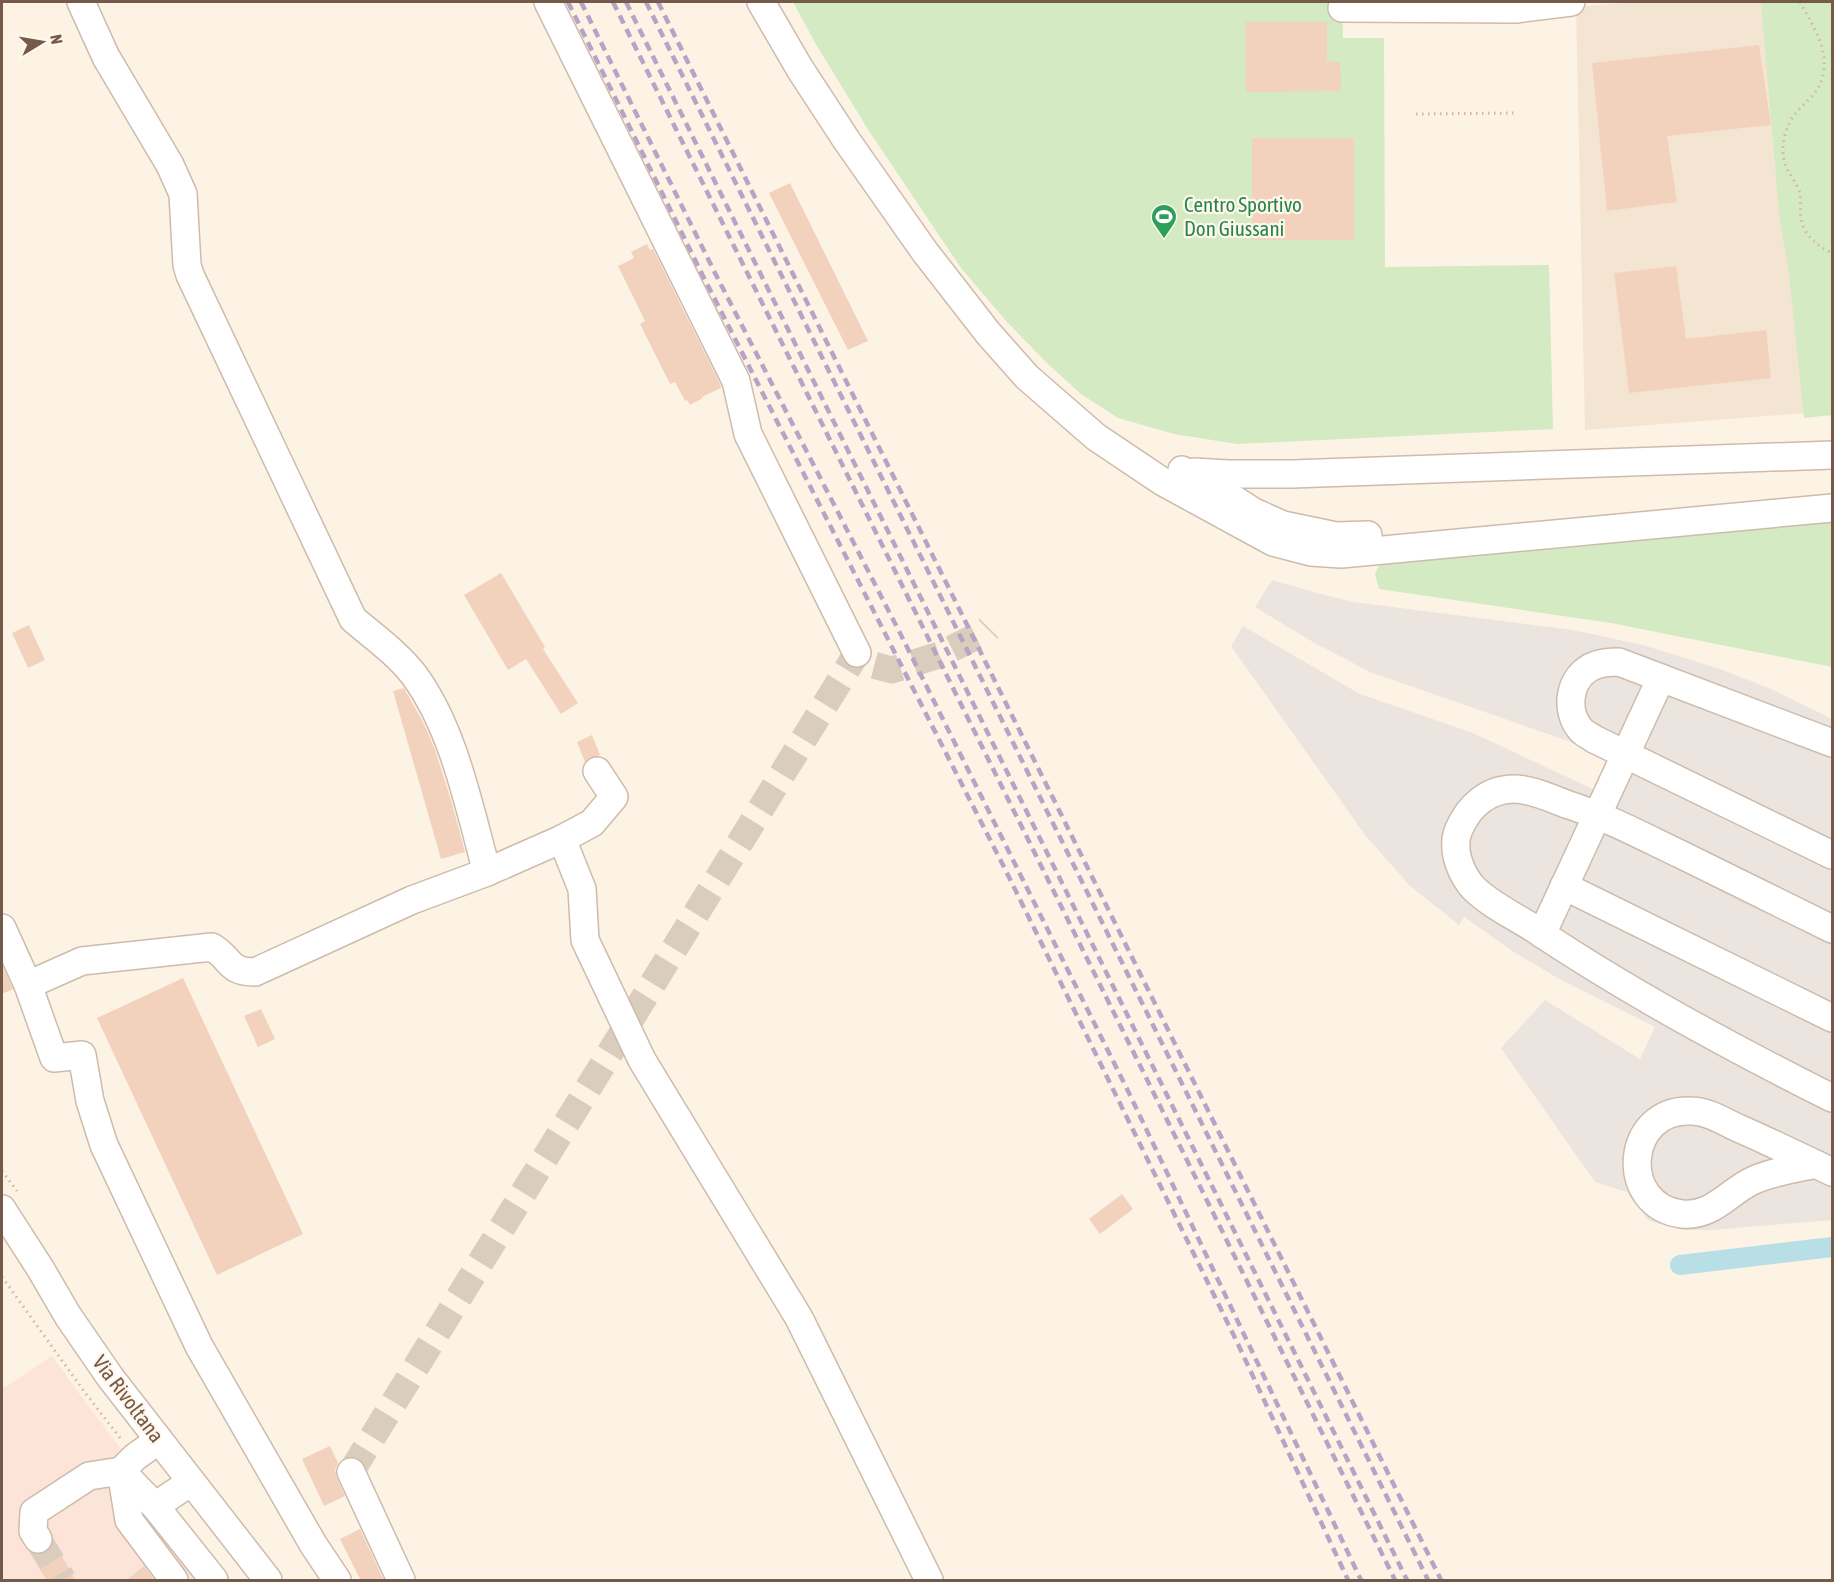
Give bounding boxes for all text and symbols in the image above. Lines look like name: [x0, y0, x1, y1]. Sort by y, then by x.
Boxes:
north arrow: [12, 12, 72, 72]
text: N: [47, 33, 66, 45]
place label: Centro Sportivo Don Giussani: [1184, 192, 1302, 240]
sports icon: Centro Sportivo Don Giussani: [1149, 202, 1179, 240]
street label: Via Rivoltana: [88, 1350, 169, 1447]

